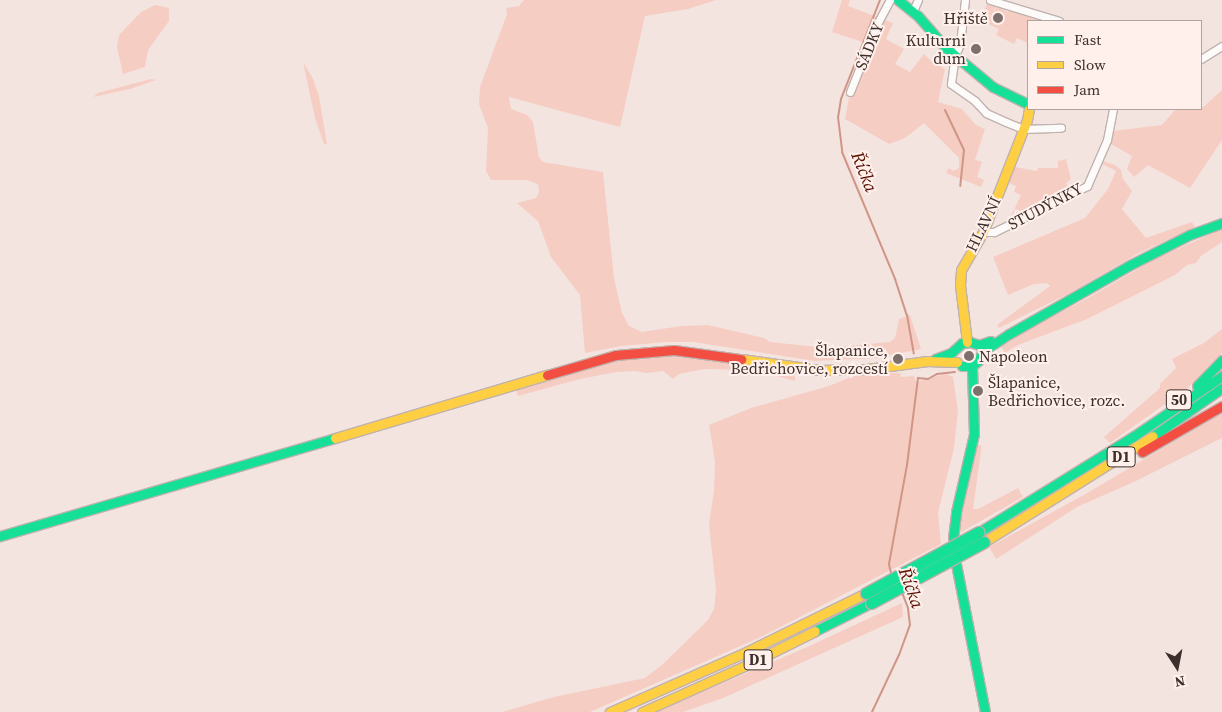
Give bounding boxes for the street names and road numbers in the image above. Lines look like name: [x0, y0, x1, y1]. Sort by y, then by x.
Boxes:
street label: SÁDKY: [851, 19, 887, 73]
street label: STUDÝNKY: [1004, 178, 1086, 234]
street label: HLAVNÍ: [961, 193, 1005, 255]
road number: 50: [1165, 388, 1193, 412]
road number: D1: [1106, 444, 1136, 470]
road number: D1: [743, 648, 773, 672]

